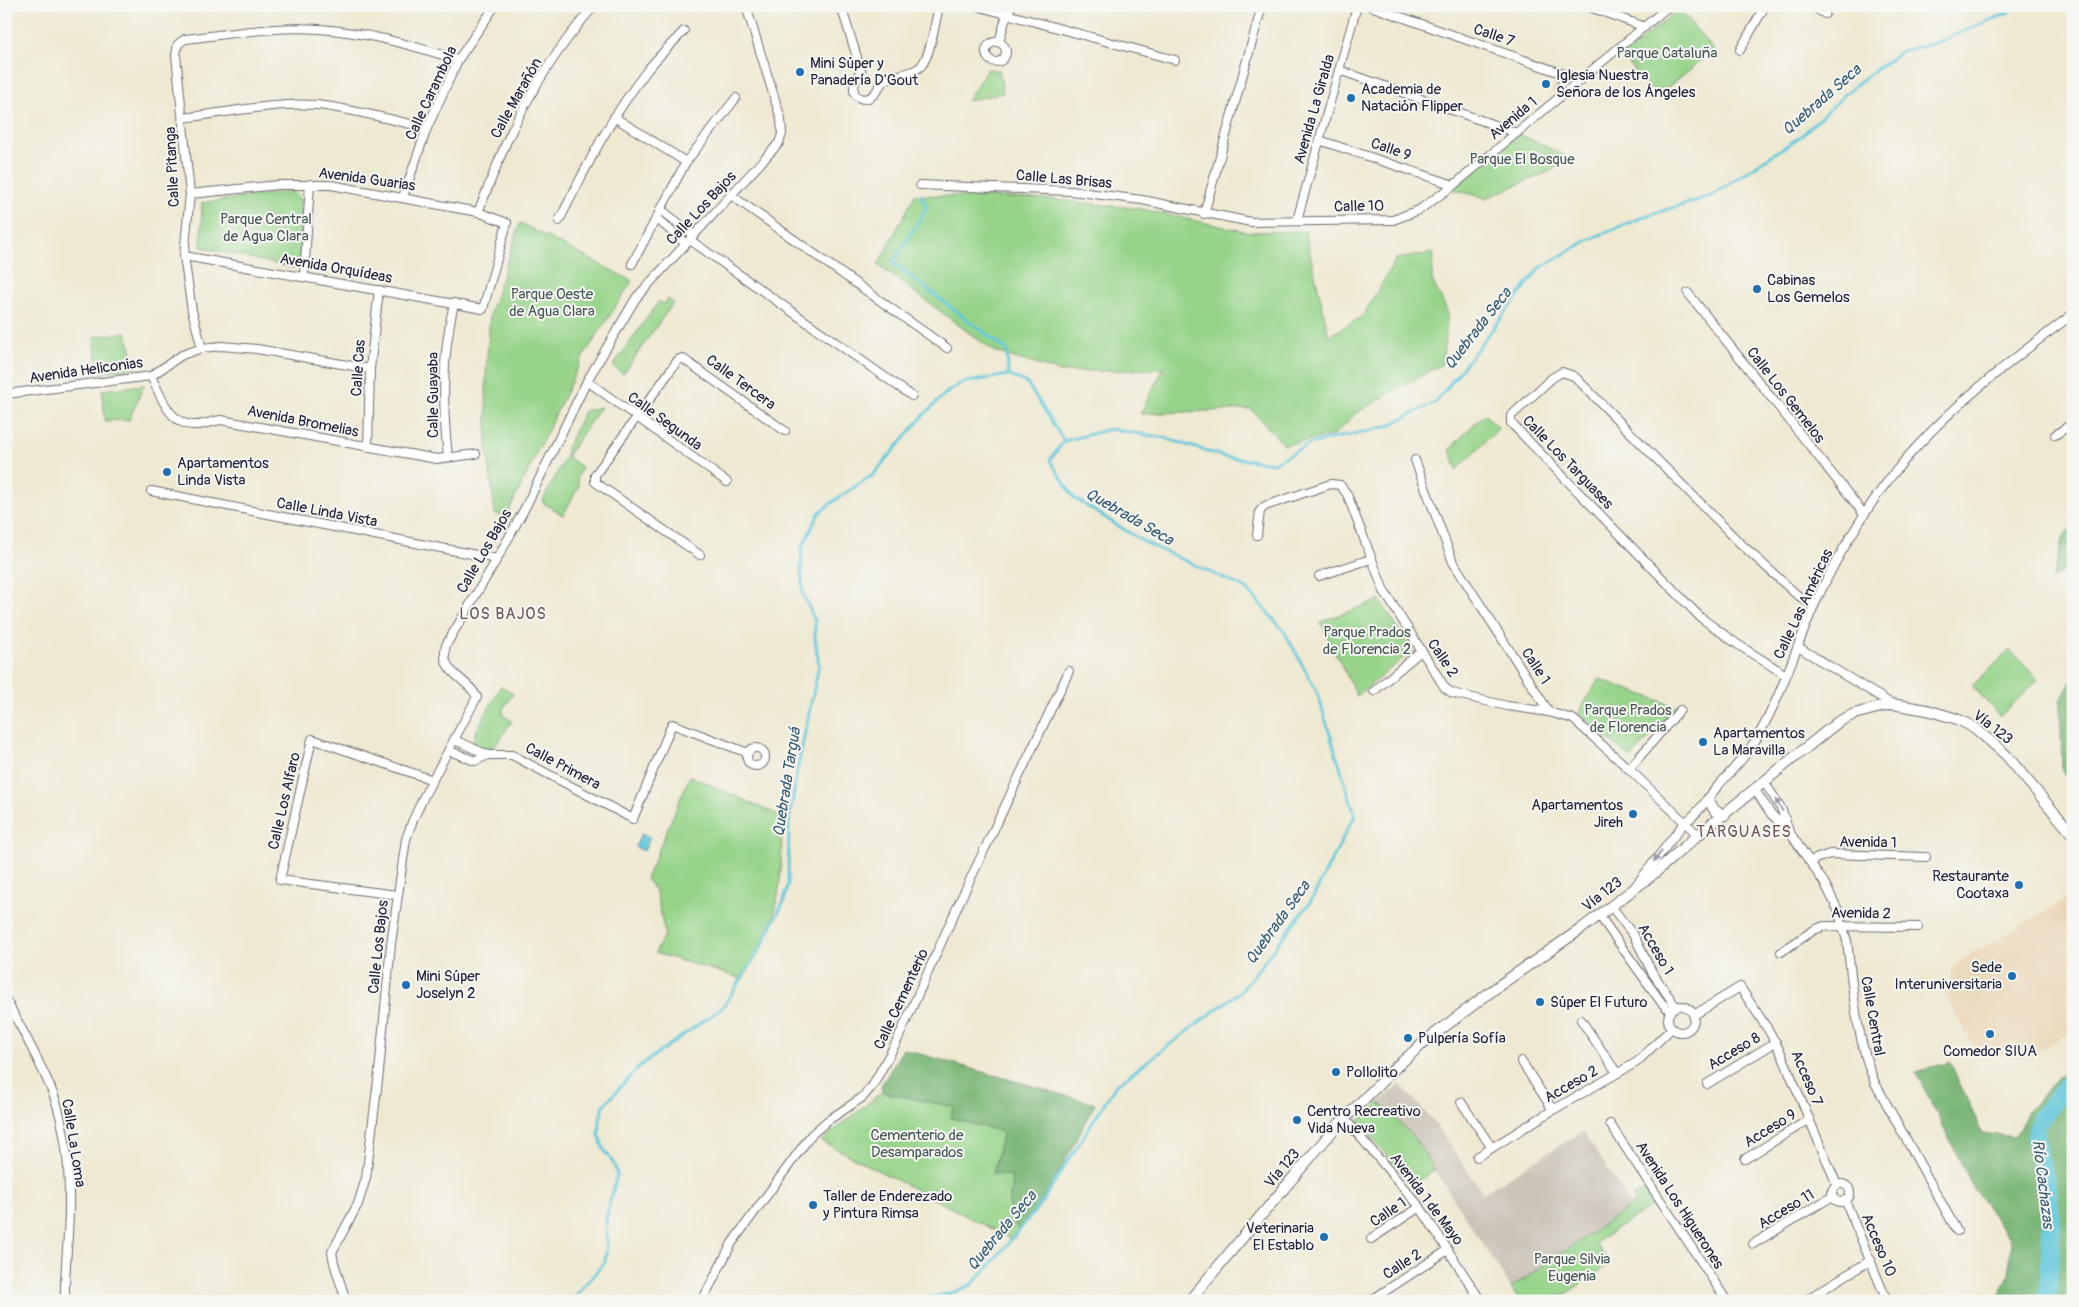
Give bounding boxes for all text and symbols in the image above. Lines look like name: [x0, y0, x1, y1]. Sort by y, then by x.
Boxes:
street label: Calle 7: [1471, 20, 1517, 51]
street label: Calle Carambola: [401, 43, 462, 143]
park label: Parque Cataluña: [1617, 44, 1717, 63]
street label: Avenida La Giralda: [1290, 52, 1339, 166]
place label: Mini Súper y Panadería D'Gout: [810, 54, 919, 90]
street label: Calle Marañón: [486, 55, 546, 142]
water label: Quebrada Seca: [1778, 59, 1866, 140]
marker: Mini Súper y Panadería D'Gout: [794, 66, 806, 78]
place label: Iglesia Nuestra Señora de los Ángeles: [1556, 66, 1696, 102]
marker: Iglesia Nuestra Señora de los Ángeles: [1540, 78, 1552, 90]
place label: Academia de Natación Flipper: [1361, 80, 1464, 116]
marker: Academia de Natación Flipper: [1345, 92, 1357, 104]
street label: Avenida 1: [1485, 93, 1541, 144]
street label: Calle Pitanga: [161, 126, 184, 208]
street label: Calle 9: [1368, 134, 1414, 165]
park label: Parque El Bosque: [1469, 150, 1575, 169]
street label: Avenida Guarias: [317, 163, 417, 196]
street label: Calle Las Brisas: [1015, 166, 1113, 193]
street label: Calle Los Bajos: [662, 167, 741, 249]
street label: Calle 10: [1334, 197, 1384, 216]
park label: Parque Central de Agua Clara: [220, 210, 312, 246]
street label: Avenida Orquídeas: [278, 249, 394, 288]
place label: Cabinas Los Gemelos: [1767, 271, 1850, 307]
water label: Quebrada Seca: [1440, 283, 1517, 373]
marker: Cabinas Los Gemelos: [1751, 283, 1763, 295]
park label: Parque Oeste de Agua Clara: [509, 285, 595, 321]
street label: Calle Cas: [347, 339, 370, 397]
street label: Calle Los Gemelos: [1742, 343, 1829, 447]
street label: Calle Tercera: [702, 351, 779, 414]
street label: Calle Guayaba: [424, 352, 443, 438]
street label: Avenida Heliconias: [28, 353, 144, 388]
street label: Calle Segunda: [623, 388, 706, 455]
street label: Avenida Bromelias: [246, 401, 361, 442]
street label: Calle Los Targuases: [1518, 411, 1617, 513]
place label: Apartamentos Linda Vista: [177, 454, 269, 490]
marker: Apartamentos Linda Vista: [161, 466, 173, 478]
water label: Quebrada Seca: [1082, 484, 1178, 551]
street label: Calle Linda Vista: [275, 493, 379, 532]
street label: Calle Los Bajos: [453, 505, 516, 597]
street label: Calle Las Américas: [1770, 546, 1837, 662]
district label: LOS BAJOS: [459, 604, 547, 624]
park label: Parque Prados de Florencia 2: [1323, 623, 1411, 659]
street label: Calle 2: [1423, 635, 1462, 681]
street label: Calle 1: [1517, 644, 1554, 688]
park label: Parque Prados de Florencia: [1584, 701, 1672, 737]
street label: Vía 123: [1969, 706, 2017, 749]
place label: Apartamentos La Maravilla: [1713, 724, 1805, 760]
water label: Quebrada Targuá: [768, 725, 806, 838]
marker: Apartamentos La Maravilla: [1697, 736, 1709, 748]
street label: Calle Primera: [522, 739, 604, 794]
street label: Calle Los Alfaro: [264, 751, 305, 852]
place label: Apartamentos Jireh: [1531, 796, 1623, 832]
one-way arrow: [1774, 799, 1783, 812]
marker: Apartamentos Jireh: [1627, 808, 1639, 820]
district label: TARGUASES: [1696, 822, 1792, 842]
street label: Avenida 1: [1839, 833, 1897, 852]
one-way arrow: [1653, 849, 1664, 862]
place label: Restaurante Cootaxa: [1932, 867, 2010, 903]
street label: Vía 123: [1578, 873, 1626, 916]
water label: Quebrada Seca: [1241, 876, 1316, 968]
marker: Restaurante Cootaxa: [2013, 879, 2025, 891]
street label: Calle Los Bajos: [364, 899, 393, 995]
street label: Avenida 2: [1831, 903, 1891, 924]
street label: Acceso 1: [1633, 920, 1678, 978]
street label: Calle Cementerio: [870, 946, 933, 1053]
place label: Sede Interuniversitaria: [1895, 958, 2003, 994]
place label: Mini Súper Joselyn 2: [416, 967, 481, 1003]
marker: Sede Interuniversitaria: [2006, 970, 2018, 982]
street label: Calle Central: [1856, 975, 1889, 1057]
marker: Mini Súper Joselyn 2: [400, 979, 412, 991]
place label: Súper El Futuro: [1550, 993, 1648, 1012]
marker: Súper El Futuro: [1534, 996, 1546, 1008]
street label: Acceso 8: [1705, 1028, 1764, 1074]
marker: Comedor SIUA: [1984, 1028, 1996, 1040]
place label: Pulpería Sofía: [1418, 1029, 1506, 1048]
marker: Pulpería Sofía: [1402, 1032, 1414, 1044]
place label: Comedor SIUA: [1943, 1042, 2037, 1061]
street label: Acceso 7: [1786, 1048, 1827, 1109]
street label: Acceso 2: [1541, 1062, 1601, 1107]
place label: Pollolito: [1346, 1063, 1398, 1082]
marker: Pollolito: [1330, 1066, 1342, 1078]
street label: Calle La Loma: [57, 1098, 90, 1189]
place label: Centro Recreativo Vida Nueva: [1307, 1102, 1421, 1138]
street label: Acceso 9: [1741, 1105, 1800, 1152]
marker: Centro Recreativo Vida Nueva: [1291, 1114, 1303, 1126]
park label: Cementerio de Desamparados: [871, 1126, 964, 1162]
street label: Avenida Los Higuerones: [1631, 1138, 1728, 1273]
water label: Río Cachazas: [2028, 1139, 2059, 1231]
street label: Vía 123: [1260, 1145, 1304, 1192]
street label: Avenida 1 de Mayo: [1386, 1149, 1468, 1249]
water label: Quebrada Seca: [963, 1185, 1042, 1275]
street label: Acceso 11: [1755, 1185, 1818, 1234]
place label: Taller de Enderezado y Pintura Rimsa: [822, 1187, 952, 1223]
street label: Calle 1: [1366, 1193, 1410, 1231]
marker: Taller de Enderezado y Pintura Rimsa: [807, 1199, 819, 1211]
street label: Acceso 10: [1857, 1211, 1900, 1280]
place label: Veterinaria El Establo: [1246, 1219, 1314, 1255]
marker: Veterinaria El Establo: [1318, 1231, 1330, 1243]
street label: Calle 2: [1379, 1245, 1425, 1284]
park label: Parque Silvia Eugenia: [1534, 1250, 1610, 1286]

